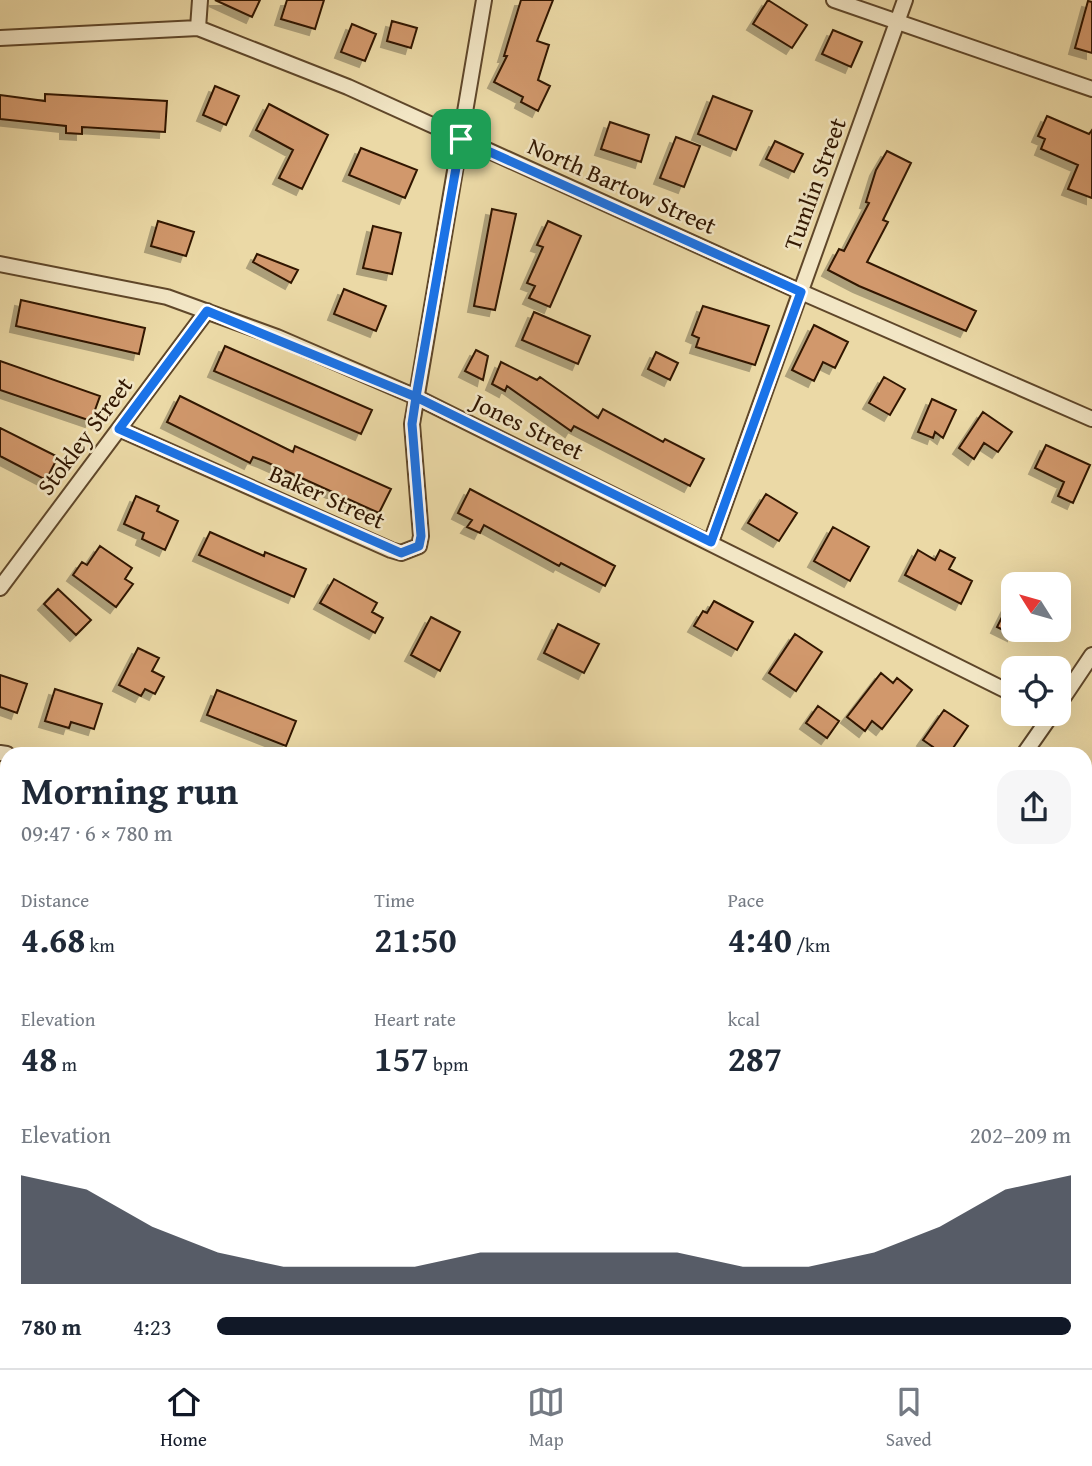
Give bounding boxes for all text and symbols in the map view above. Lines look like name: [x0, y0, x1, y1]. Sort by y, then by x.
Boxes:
pin: [431, 109, 491, 169]
street label: Tumlin Street: [774, 112, 855, 255]
icon: arrive: [442, 120, 480, 158]
street label: North Bartow Street: [522, 128, 723, 243]
street label: Stokley Street: [28, 369, 141, 502]
street label: Jones Street: [464, 383, 590, 469]
street label: Baker Street: [264, 455, 391, 538]
north arrow: [1001, 572, 1071, 642]
map controls: [1001, 572, 1071, 726]
button: locate: [1001, 656, 1071, 726]
text: Morning run: [21, 762, 238, 818]
button: share: [997, 770, 1071, 844]
text: 09:47 · 6 × 780 m: [21, 816, 173, 849]
text: Distance: [21, 886, 89, 914]
text: Time: [374, 886, 415, 914]
text: Pace: [728, 886, 764, 914]
text: 4.68: [21, 914, 85, 965]
text: 21:50: [374, 914, 457, 965]
text: 4:40: [728, 914, 792, 965]
text: km: [85, 931, 115, 959]
text: /km: [792, 931, 830, 959]
text: Elevation: [21, 1005, 95, 1033]
text: Heart rate: [374, 1005, 456, 1033]
text: kcal: [728, 1005, 760, 1033]
text: 48: [21, 1033, 57, 1084]
text: 157: [374, 1033, 429, 1084]
text: 287: [728, 1033, 782, 1084]
text: m: [57, 1050, 77, 1078]
text: bpm: [429, 1050, 469, 1078]
text: Elevation: [21, 1118, 111, 1151]
text: 202–209 m: [970, 1118, 1071, 1151]
text: 780 m: [21, 1310, 82, 1343]
text: 4:23: [133, 1310, 172, 1343]
tab: Home: [160, 1383, 207, 1453]
tab: Map: [527, 1383, 565, 1453]
tab: Saved: [886, 1383, 932, 1453]

